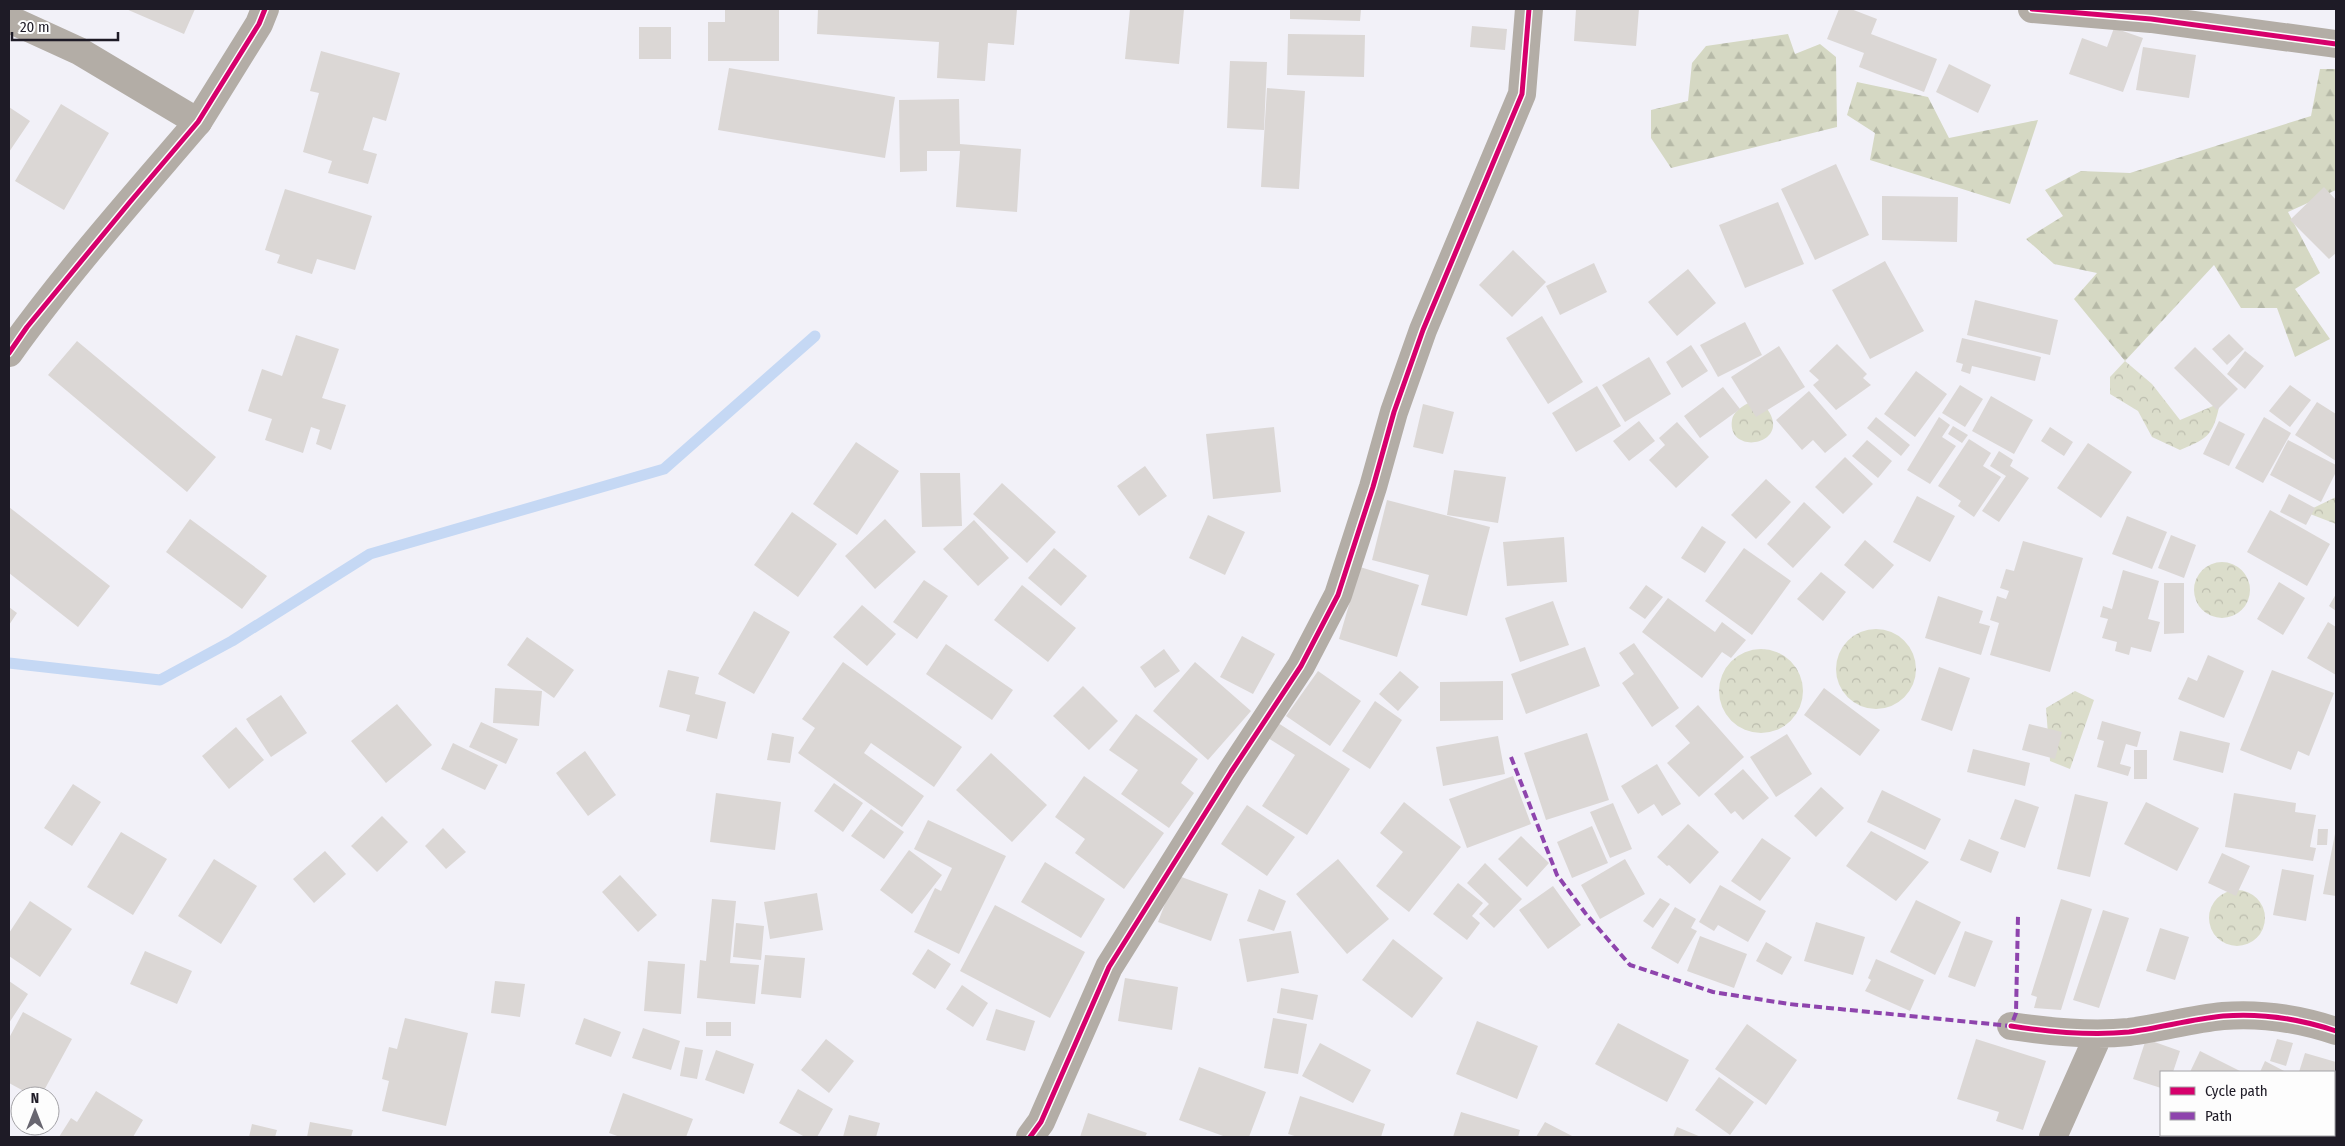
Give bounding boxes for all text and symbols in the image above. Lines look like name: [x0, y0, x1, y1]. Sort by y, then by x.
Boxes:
scale bar: [12, 10, 119, 42]
text: 20 m: [20, 18, 50, 36]
legend: [2160, 1071, 2335, 1136]
text: Cycle path: [2205, 1082, 2268, 1100]
north arrow: [10, 1086, 60, 1136]
text: N: [31, 1090, 39, 1107]
text: Path: [2205, 1107, 2232, 1125]

